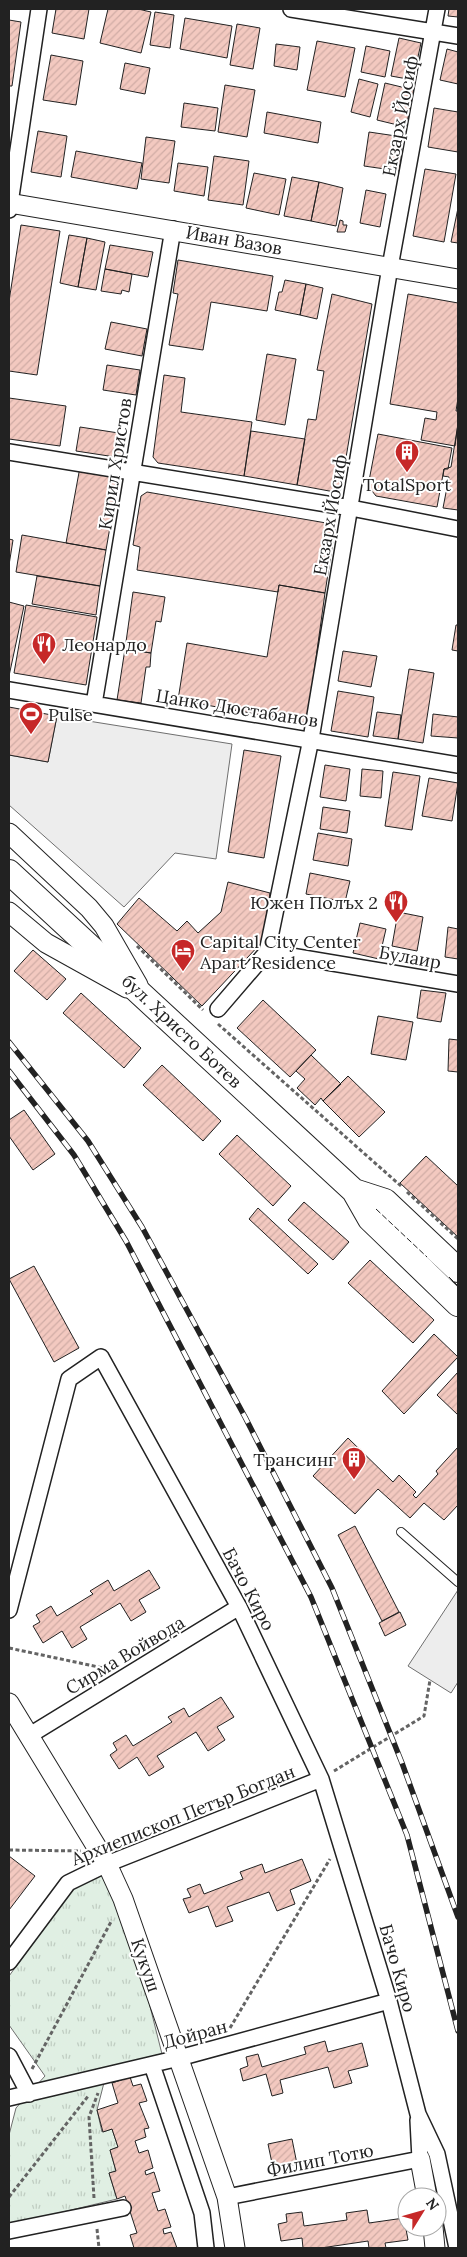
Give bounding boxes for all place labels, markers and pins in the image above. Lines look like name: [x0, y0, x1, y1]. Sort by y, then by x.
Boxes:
building icon: TotalSport: [394, 439, 420, 473]
place label: TotalSport: [363, 473, 451, 496]
restaurant icon: Леонардо: [31, 631, 57, 665]
place label: Леонардо: [62, 633, 147, 656]
sports icon: Pulse: [18, 701, 44, 735]
place label: Pulse: [48, 703, 93, 726]
restaurant icon: Южен Полъх 2: [383, 889, 409, 923]
place label: Южен Полъх 2: [250, 891, 378, 914]
place label: Capital City Center Apart Residence: [199, 930, 361, 974]
hotel icon: Capital City Center Apart Residence: [170, 938, 196, 972]
building icon: Трансинг: [341, 1446, 367, 1480]
place label: Трансинг: [253, 1448, 336, 1471]

